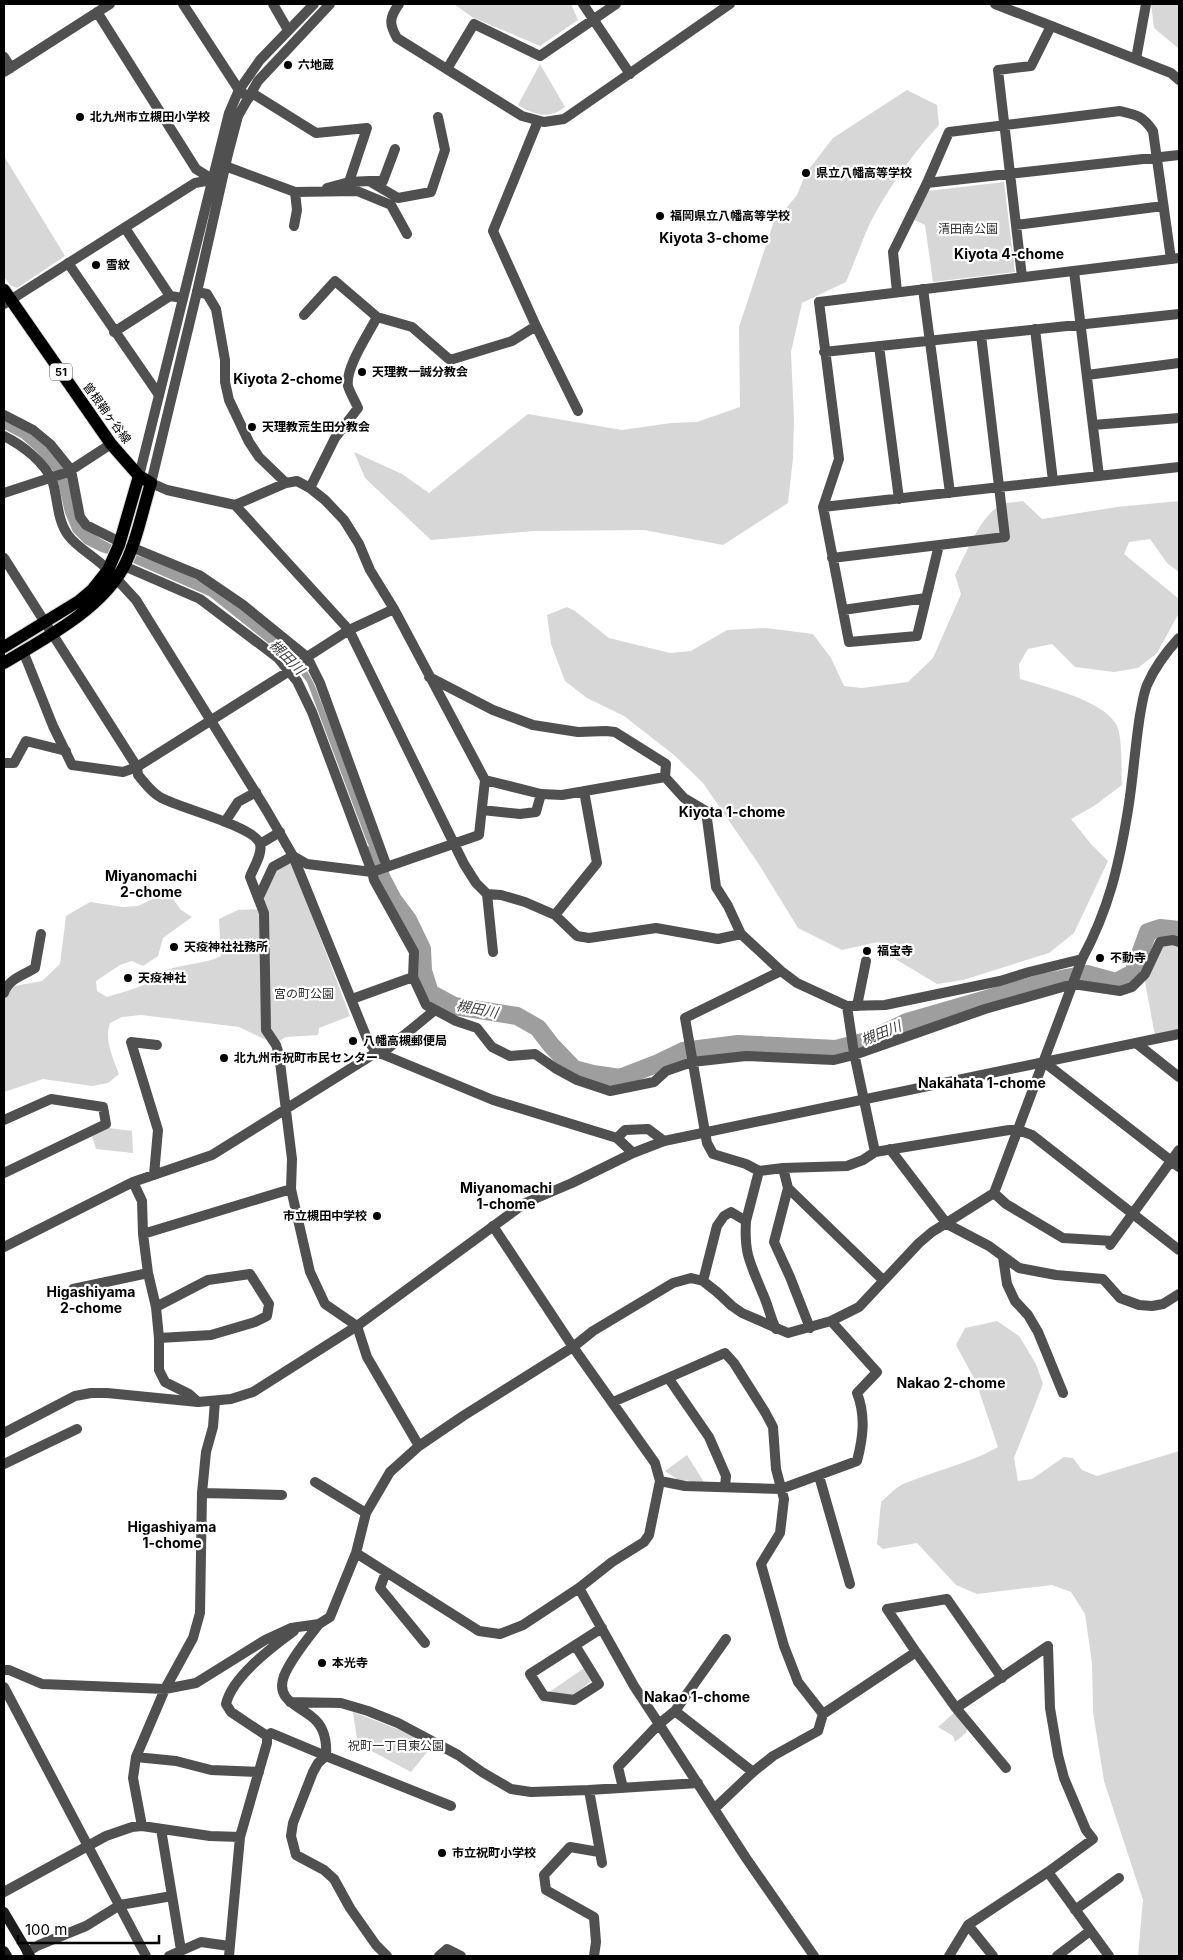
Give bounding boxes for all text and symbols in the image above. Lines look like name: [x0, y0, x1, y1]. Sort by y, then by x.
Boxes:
place label: 六地蔵: [298, 57, 334, 72]
marker: 六地蔵: [282, 59, 294, 71]
place label: 北九州市立槻田小学校: [90, 109, 210, 124]
marker: 北九州市立槻田小学校: [74, 111, 86, 123]
place label: 県立八幡高等学校: [816, 165, 912, 180]
marker: 県立八幡高等学校: [800, 167, 812, 179]
place label: 福岡県立八幡高等学校: [670, 208, 790, 223]
marker: 福岡県立八幡高等学校: [654, 210, 666, 222]
park label: 清田南公園: [938, 221, 998, 236]
district label: Kiyota 3-chome: [659, 229, 769, 246]
district label: Kiyota 4-chome: [954, 245, 1064, 262]
place label: 雪紋: [106, 257, 130, 272]
marker: 雪紋: [90, 259, 102, 271]
road number: 51: [50, 364, 72, 381]
place label: 天理教一誠分教会: [372, 364, 468, 379]
marker: 天理教一誠分教会: [356, 366, 368, 378]
district label: Kiyota 2-chome: [233, 370, 343, 387]
street label: 曽根鞘ヶ谷線: [80, 379, 135, 446]
place label: 天理教荒生田分教会: [262, 419, 370, 434]
marker: 天理教荒生田分教会: [246, 421, 258, 433]
water label: 槻田川: [266, 636, 310, 679]
district label: Kiyota 1-chome: [679, 803, 785, 820]
district label: Miyanomachi 2-chome: [105, 867, 197, 900]
place label: 天疫神社社務所: [184, 939, 268, 954]
marker: 天疫神社社務所: [168, 941, 180, 953]
place label: 福宝寺: [877, 943, 913, 958]
marker: 福宝寺: [861, 945, 873, 957]
place label: 不動寺: [1110, 950, 1146, 965]
marker: 不動寺: [1094, 952, 1106, 964]
place label: 天疫神社: [138, 970, 186, 985]
marker: 天疫神社: [122, 972, 134, 984]
park label: 宮の町公園: [274, 986, 334, 1001]
water label: 槻田川: [455, 996, 501, 1021]
water label: 槻田川: [858, 1016, 905, 1048]
place label: 八幡高槻郵便局: [363, 1033, 447, 1048]
marker: 八幡高槻郵便局: [347, 1035, 359, 1047]
place label: 北九州市祝町市民センター: [234, 1050, 378, 1065]
marker: 北九州市祝町市民センター: [218, 1052, 230, 1064]
district label: Nakahata 1-chome: [918, 1074, 1046, 1091]
district label: Miyanomachi 1-chome: [460, 1179, 552, 1212]
place label: 市立槻田中学校: [283, 1208, 367, 1223]
marker: 市立槻田中学校: [371, 1210, 383, 1222]
district label: Higashiyama 2-chome: [47, 1283, 135, 1316]
district label: Nakao 2-chome: [897, 1374, 1005, 1391]
district label: Higashiyama 1-chome: [128, 1518, 216, 1551]
place label: 本光寺: [332, 1655, 368, 1670]
marker: 本光寺: [316, 1657, 328, 1669]
district label: Nakao 1-chome: [644, 1688, 750, 1705]
park label: 祝町一丁目東公園: [348, 1738, 444, 1753]
place label: 市立祝町小学校: [452, 1845, 536, 1860]
marker: 市立祝町小学校: [436, 1847, 448, 1859]
scale bar: [18, 1912, 159, 1944]
text: 100 m: [25, 1920, 67, 1939]

